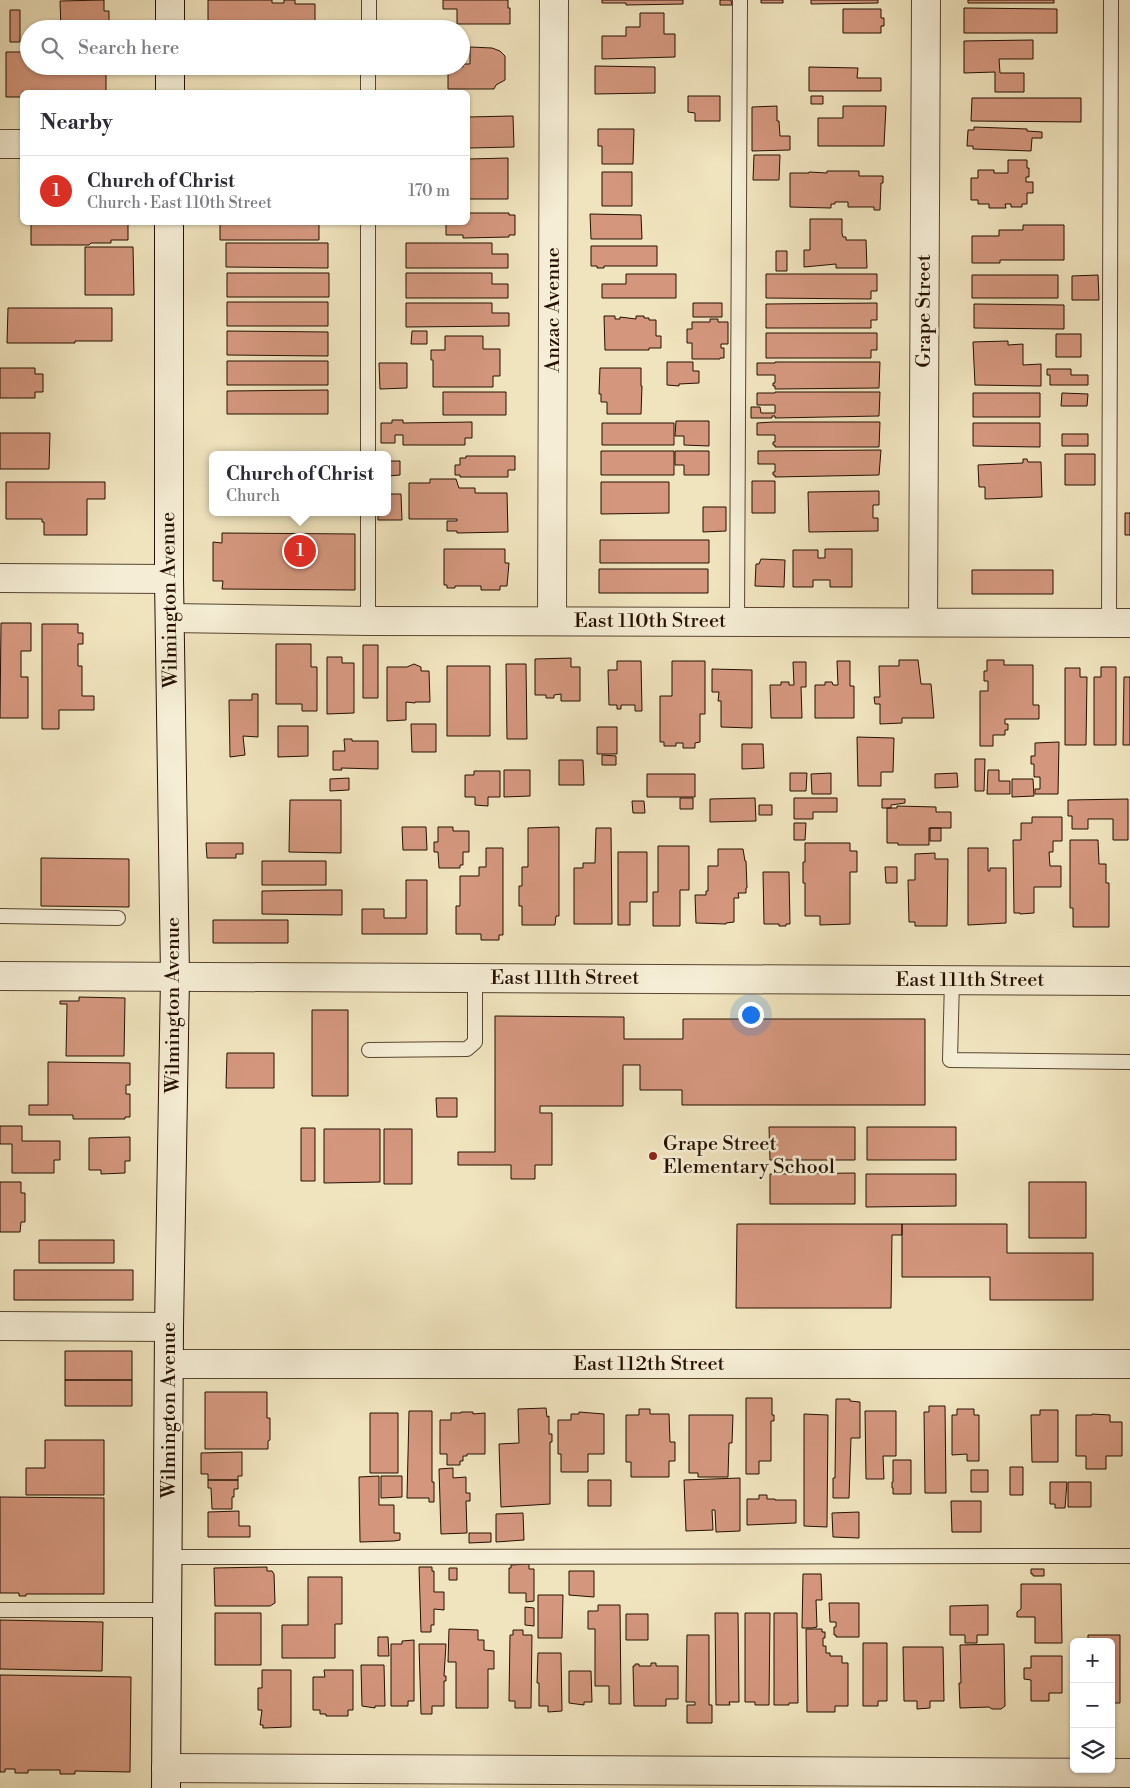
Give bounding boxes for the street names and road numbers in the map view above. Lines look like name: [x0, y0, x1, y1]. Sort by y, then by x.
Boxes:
street label: Anzac Avenue: [541, 247, 566, 374]
street label: Grape Street: [912, 254, 937, 368]
street label: Wilmington Avenue: [156, 512, 184, 689]
street label: East 110th Street: [574, 609, 726, 634]
street label: Wilmington Avenue: [161, 917, 186, 1094]
street label: East 111th Street: [491, 966, 639, 991]
street label: East 111th Street: [896, 968, 1044, 993]
street label: Wilmington Avenue: [157, 1322, 182, 1499]
street label: East 112th Street: [573, 1352, 725, 1377]

